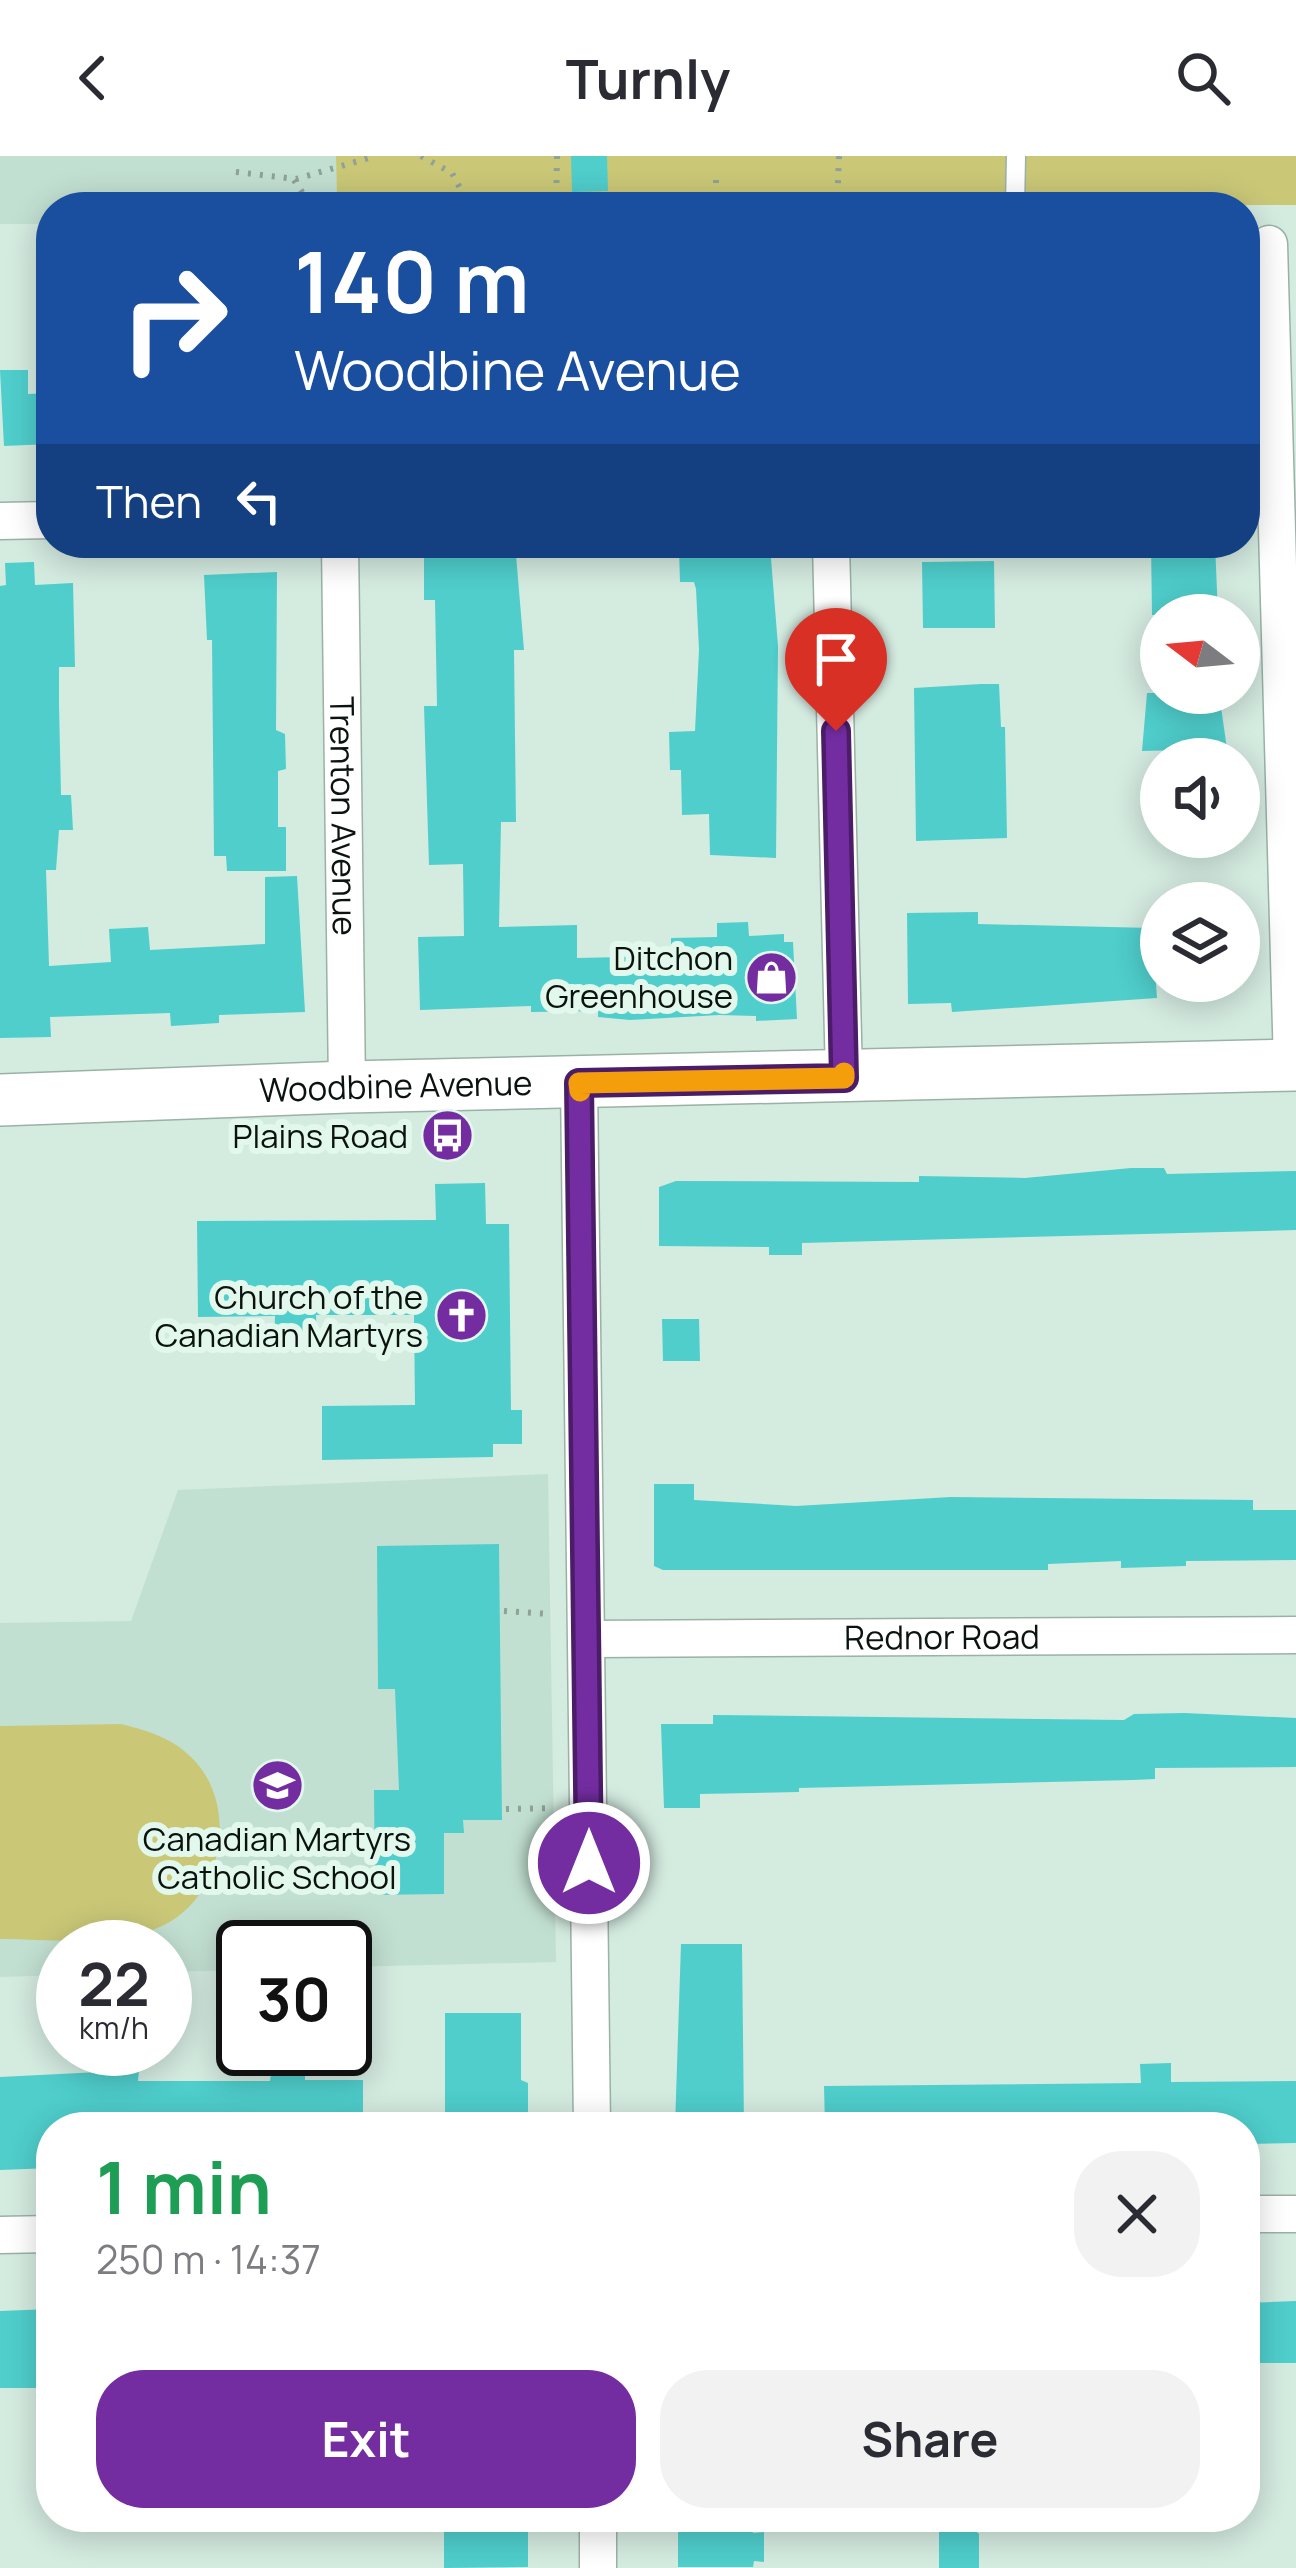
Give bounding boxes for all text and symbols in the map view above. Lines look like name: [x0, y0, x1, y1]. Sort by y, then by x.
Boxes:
text: Turnly: [566, 41, 730, 115]
icon: back: [60, 45, 126, 111]
icon: search: [1170, 45, 1236, 111]
text: 140 m: [294, 223, 530, 338]
icon: right: [96, 240, 252, 396]
text: Woodbine Avenue: [294, 332, 741, 406]
icon: left: [226, 468, 292, 534]
text: Then: [96, 470, 202, 532]
north arrow: [1140, 594, 1260, 714]
map controls: [1140, 594, 1260, 1002]
pin: [785, 608, 887, 731]
icon: arrive: [803, 626, 869, 692]
street label: Trenton Avenue: [320, 696, 368, 936]
button: sound: [1140, 738, 1260, 858]
button: layers: [1140, 882, 1260, 1002]
place label: Ditchon Greenhouse: [545, 935, 733, 1018]
shop icon: Ditchon Greenhouse: [744, 949, 800, 1005]
street label: Woodbine Avenue: [258, 1060, 533, 1112]
bus stop icon: Plains Road: [419, 1108, 475, 1164]
place label: Plains Road: [233, 1113, 408, 1158]
place label: Church of the Canadian Martyrs: [155, 1274, 423, 1357]
church icon: Church of the Canadian Martyrs: [434, 1288, 490, 1344]
street label: Rednor Road: [844, 1613, 1040, 1660]
school or university icon: Canadian Martyrs Catholic School: [249, 1757, 305, 1813]
position arrow: [526, 1800, 652, 1926]
place label: Canadian Martyrs Catholic School: [143, 1816, 411, 1899]
speed limit sign: 30: [216, 1920, 372, 2076]
text: 22: [78, 1942, 150, 2024]
text: km/h: [79, 2007, 149, 2048]
text: 1 min: [96, 2137, 272, 2236]
button: close: [1074, 2151, 1200, 2277]
text: 250 m · 14:37: [96, 2232, 321, 2286]
button: Exit: [96, 2370, 636, 2508]
button: Share: [660, 2370, 1200, 2508]

